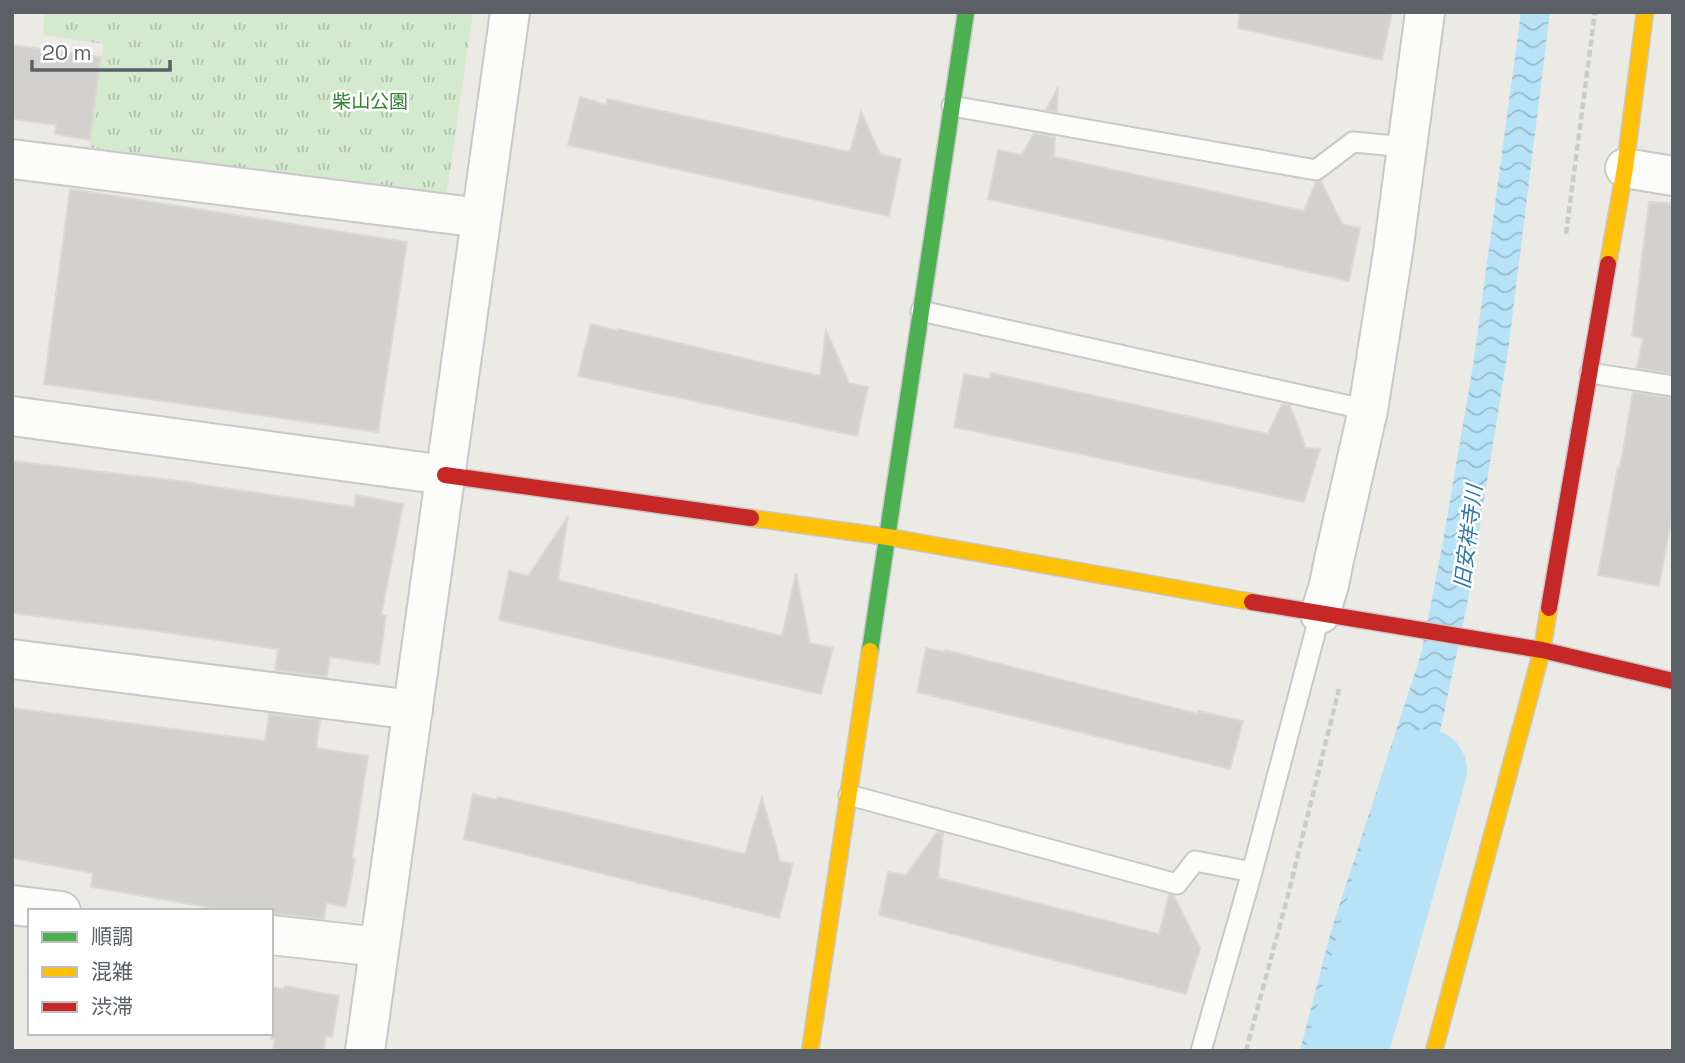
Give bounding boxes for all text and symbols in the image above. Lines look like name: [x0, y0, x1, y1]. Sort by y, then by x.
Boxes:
scale bar: [32, 28, 170, 72]
text: 20 m: [42, 39, 92, 66]
park label: 柴山公園: [332, 89, 408, 114]
water label: 旧安祥寺川: [1448, 481, 1488, 591]
legend: [28, 909, 273, 1035]
text: 順調: [91, 923, 133, 950]
text: 混雑: [91, 958, 133, 985]
text: 渋滞: [91, 993, 133, 1020]

